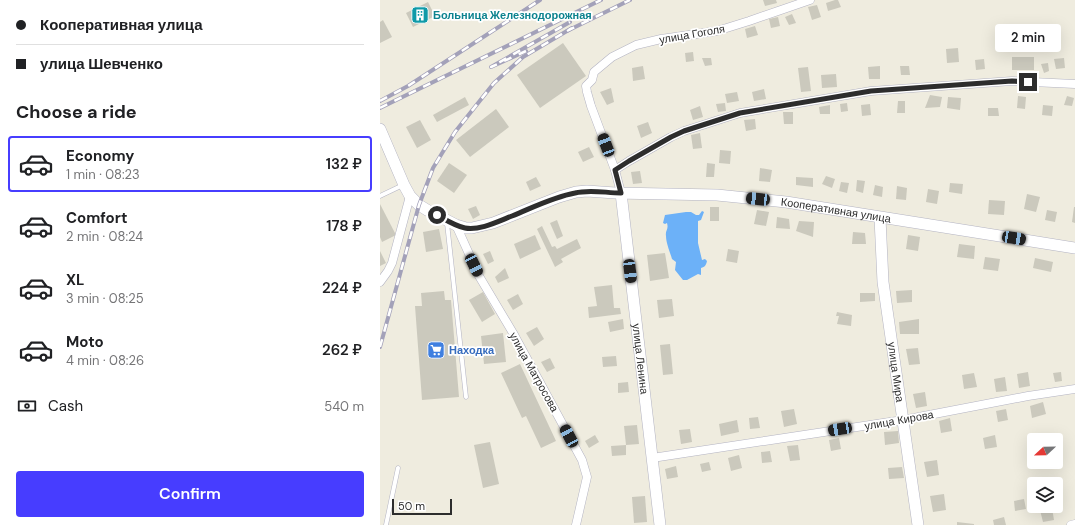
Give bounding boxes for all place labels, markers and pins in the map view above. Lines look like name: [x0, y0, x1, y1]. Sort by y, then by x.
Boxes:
building icon: Больница Железнодорожная: [410, 5, 430, 25]
place label: Больница Железнодорожная: [433, 8, 592, 22]
supermarket icon: Находка: [426, 340, 446, 360]
place label: Находка: [449, 343, 495, 357]

